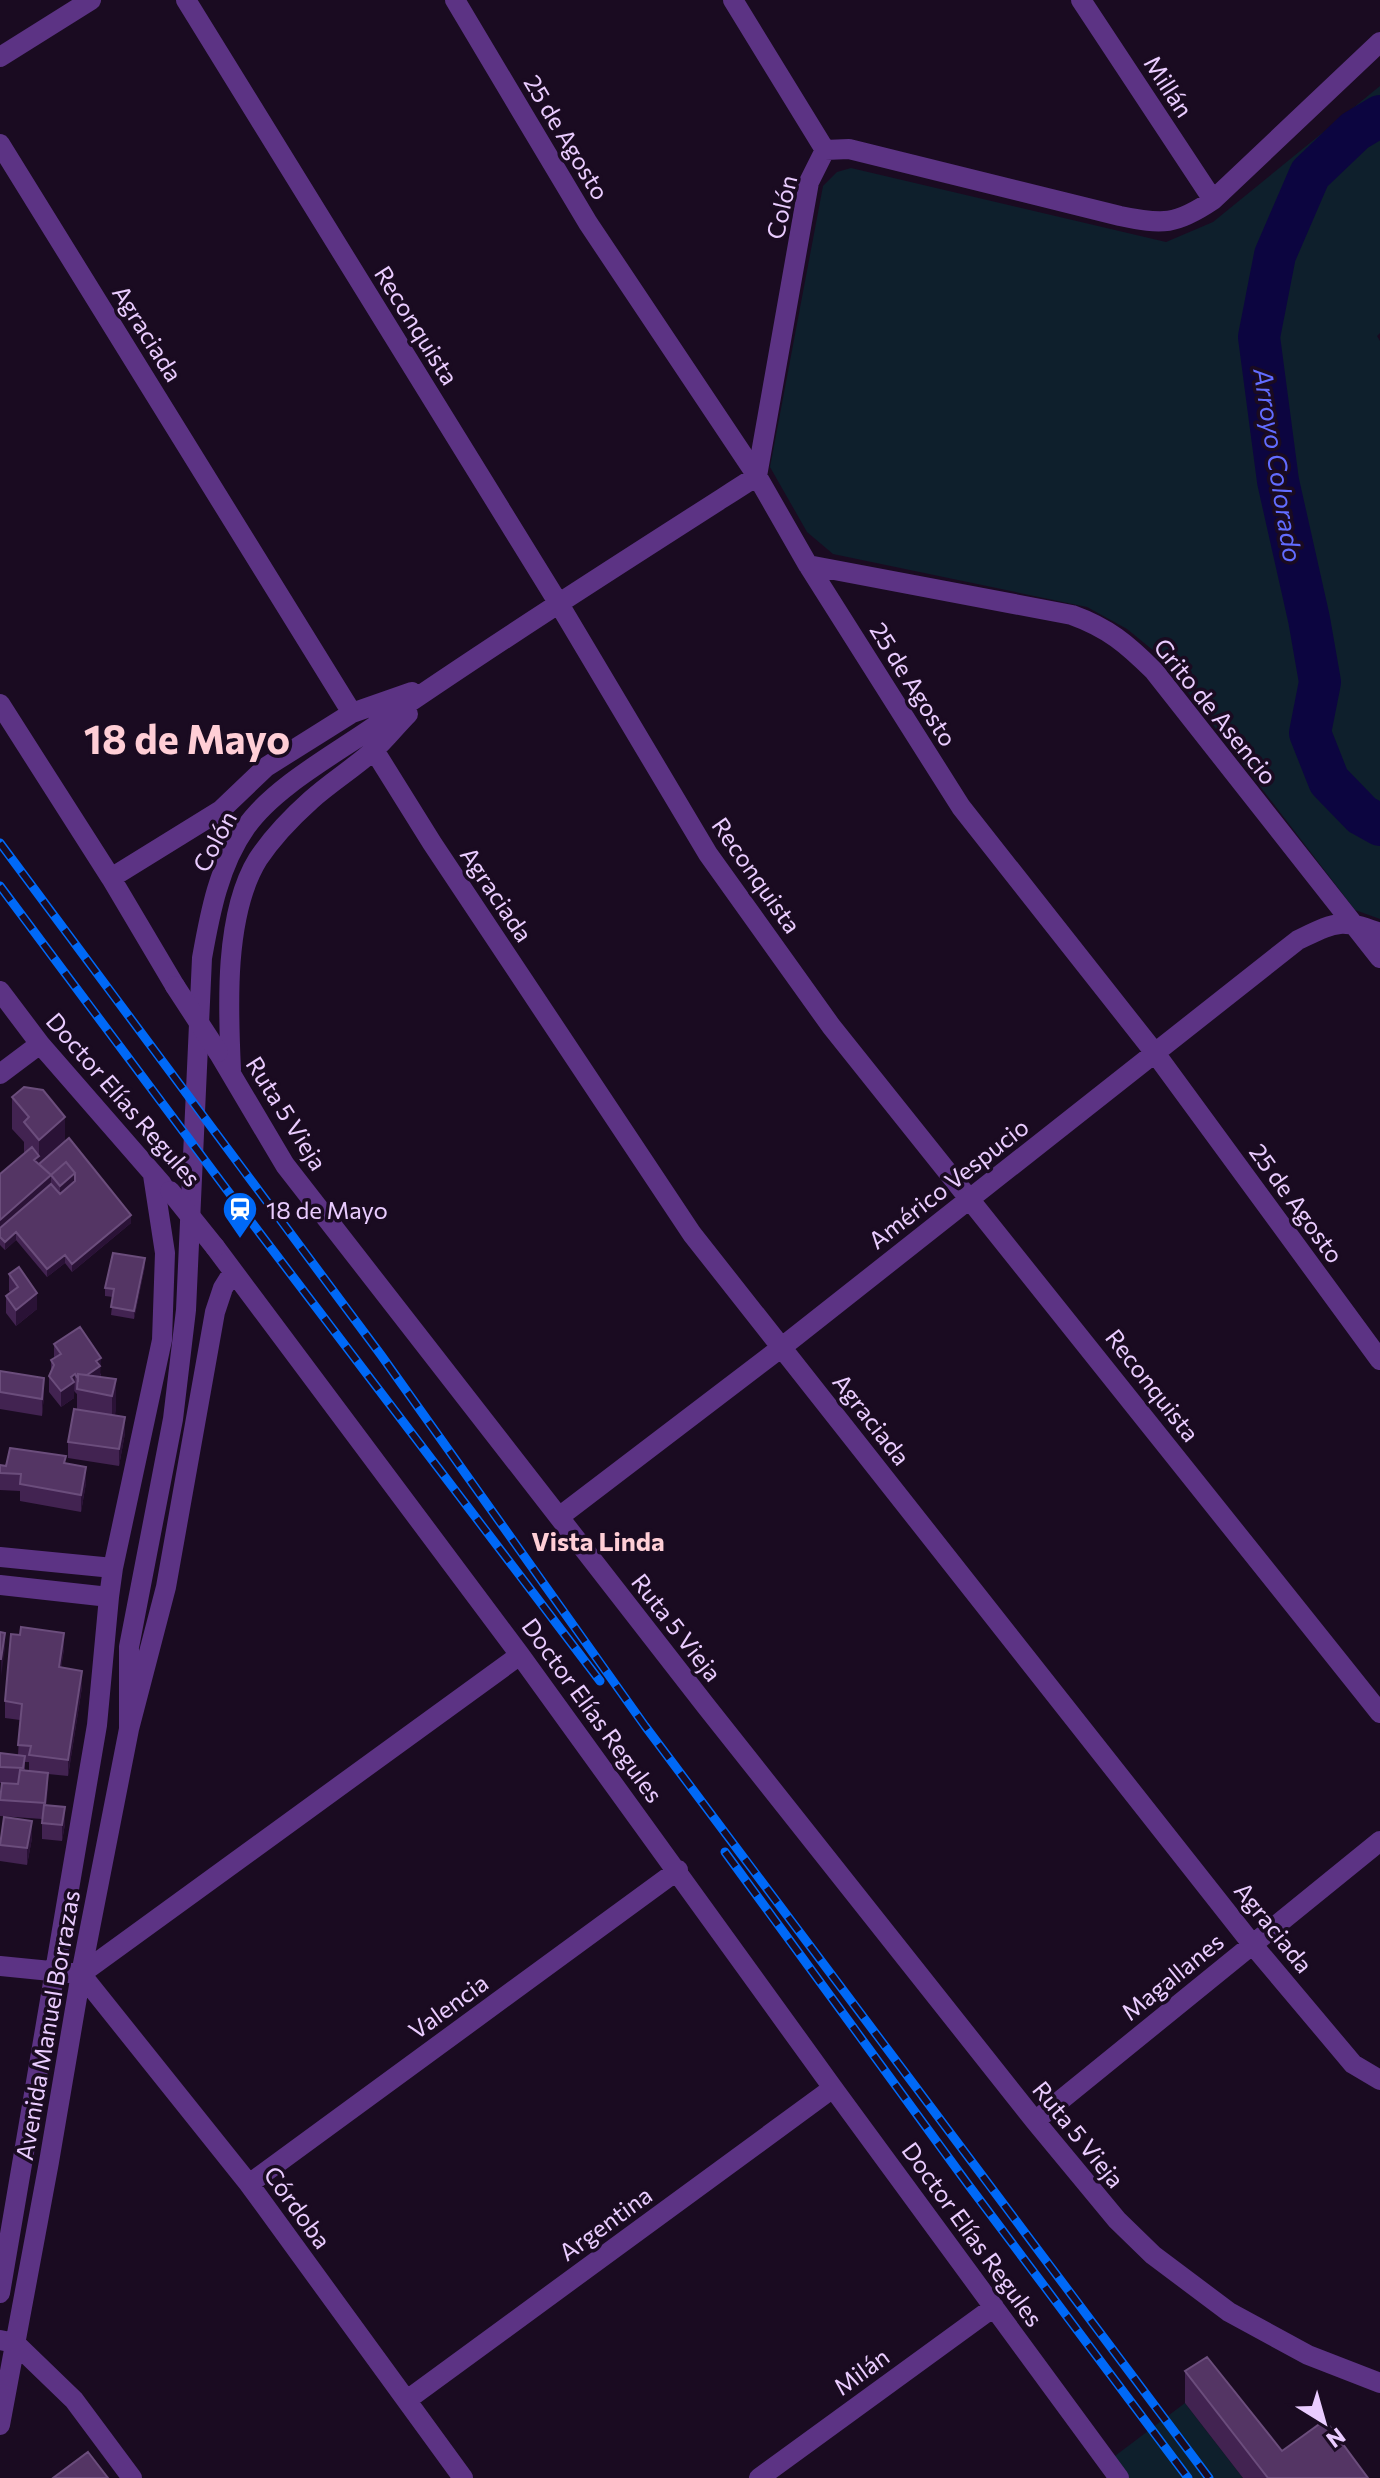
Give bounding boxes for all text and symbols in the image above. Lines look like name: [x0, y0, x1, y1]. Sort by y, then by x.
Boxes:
street label: Millán: [1138, 50, 1200, 122]
street label: 25 de Agosto: [518, 69, 616, 205]
street label: Colón: [760, 172, 802, 242]
street label: Reconquista: [369, 260, 465, 390]
street label: Agraciada: [107, 280, 189, 386]
water label: Arroyo Colorado: [1248, 365, 1310, 564]
street label: 25 de Agosto: [864, 617, 964, 751]
street label: Grito de Asencio: [1148, 632, 1284, 790]
district label: 18 de Mayo: [84, 713, 290, 762]
street label: Colón: [186, 806, 242, 876]
street label: Reconquista: [706, 811, 808, 939]
street label: Agraciada: [455, 841, 539, 947]
street label: Doctor Elías Regules: [41, 1006, 207, 1192]
street label: Ruta 5 Vieja: [241, 1051, 333, 1175]
street label: Américo Vespucio: [862, 1112, 1034, 1254]
street label: 25 de Agosto: [1244, 1138, 1350, 1268]
station icon: 18 de Mayo: [221, 1190, 259, 1240]
place label: 18 de Mayo: [266, 1195, 388, 1224]
street label: Reconquista: [1100, 1323, 1206, 1447]
street label: Agraciada: [827, 1368, 917, 1470]
district label: Vista Linda: [531, 1525, 665, 1556]
street label: Ruta 5 Vieja: [626, 1567, 728, 1687]
street label: Doctor Elías Regules: [516, 1612, 670, 1808]
street label: Agraciada: [1229, 1876, 1319, 1978]
street label: Avenida Manuel Borrazas: [9, 1888, 85, 2162]
street label: Magallanes: [1115, 1926, 1229, 2026]
street label: Valencia: [403, 1968, 493, 2044]
street label: Ruta 5 Vieja: [1027, 2075, 1131, 2193]
street label: Doctor Elías Regules: [896, 2136, 1050, 2332]
street label: Córdoba: [258, 2160, 338, 2254]
street label: Argentina: [553, 2180, 657, 2266]
street label: Milán: [828, 2341, 894, 2401]
north arrow: [1284, 2382, 1364, 2462]
text: N: [1322, 2423, 1351, 2454]

